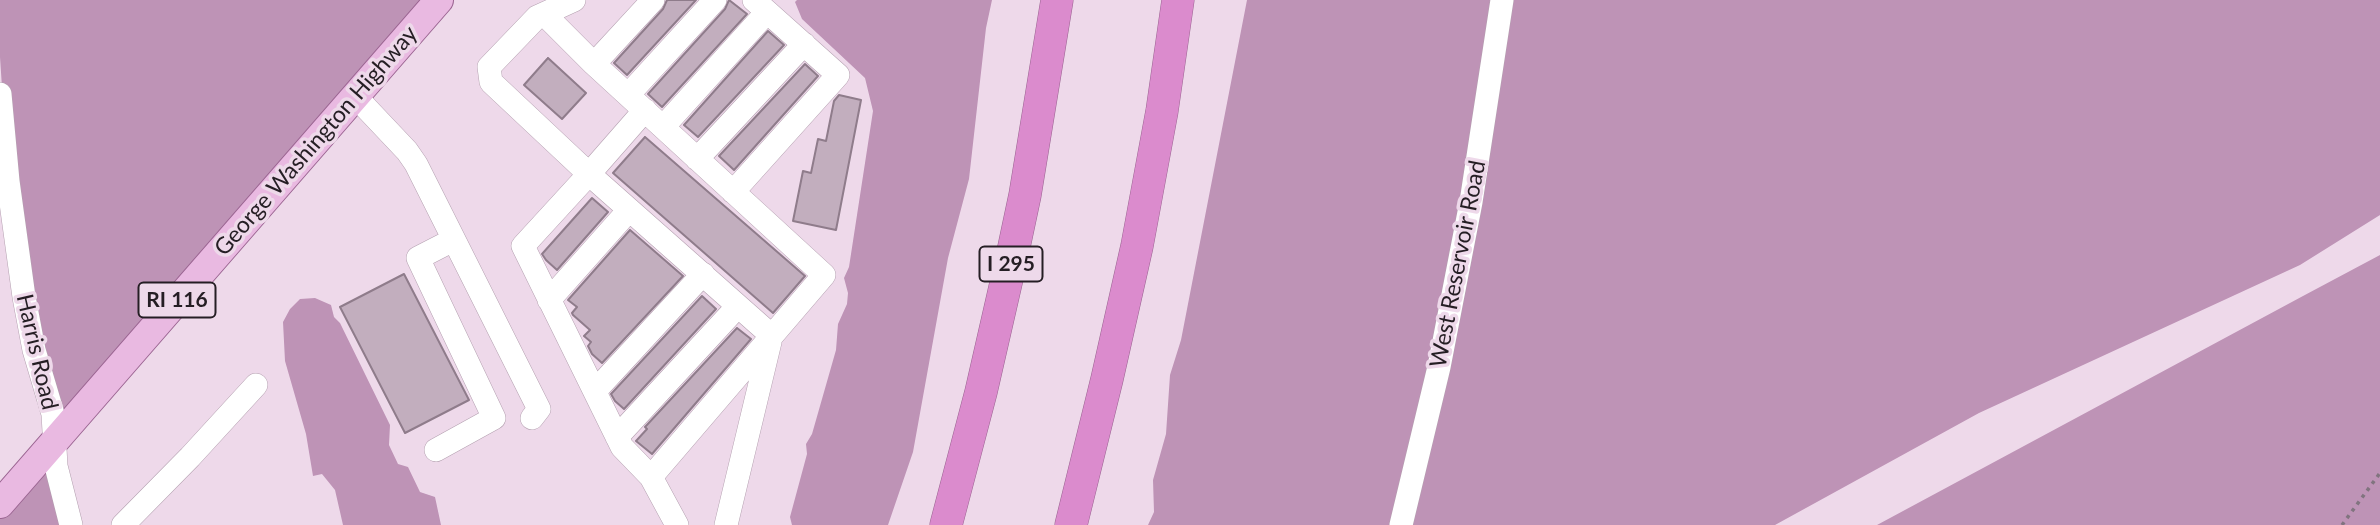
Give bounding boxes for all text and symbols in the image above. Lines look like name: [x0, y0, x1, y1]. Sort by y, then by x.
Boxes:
street label: George Washington Highway: [209, 20, 423, 262]
street label: West Reservoir Road: [1424, 158, 1492, 370]
road number: I 295: [979, 246, 1042, 282]
road number: RI 116: [138, 282, 216, 318]
street label: Harris Road: [10, 292, 64, 412]

